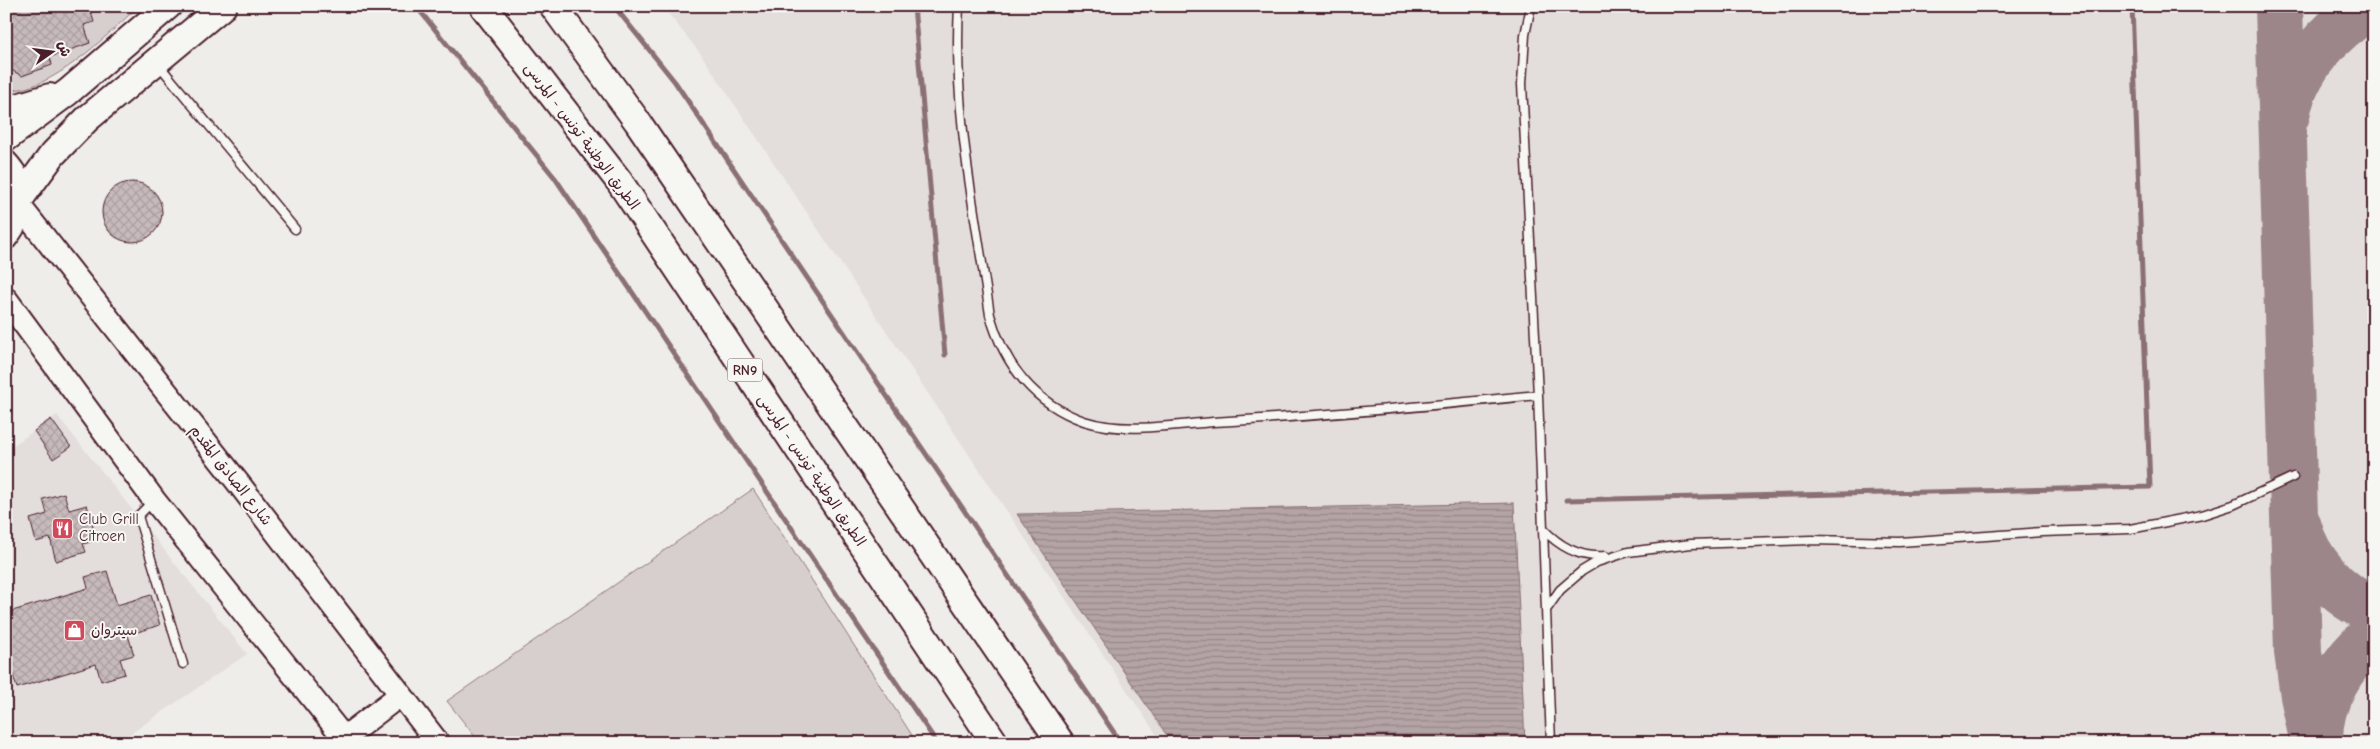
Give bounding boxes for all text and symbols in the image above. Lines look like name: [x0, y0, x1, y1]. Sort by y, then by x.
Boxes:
north arrow: [28, 28, 78, 78]
text: ش: [54, 39, 74, 59]
street label: الطريق الوطنية تونس - المرسى: [520, 59, 643, 214]
road number: RN9: [728, 358, 762, 382]
street label: الطريق الوطنية تونس - المرسى: [753, 390, 870, 550]
street label: شارع الصادق المقدم: [185, 421, 276, 530]
place label: Club Grill Citroen: [79, 510, 139, 545]
restaurant icon: Club Grill Citroen: [51, 516, 75, 540]
shop icon: سيتروان: [63, 618, 87, 642]
place label: سيتروان: [91, 621, 137, 639]

